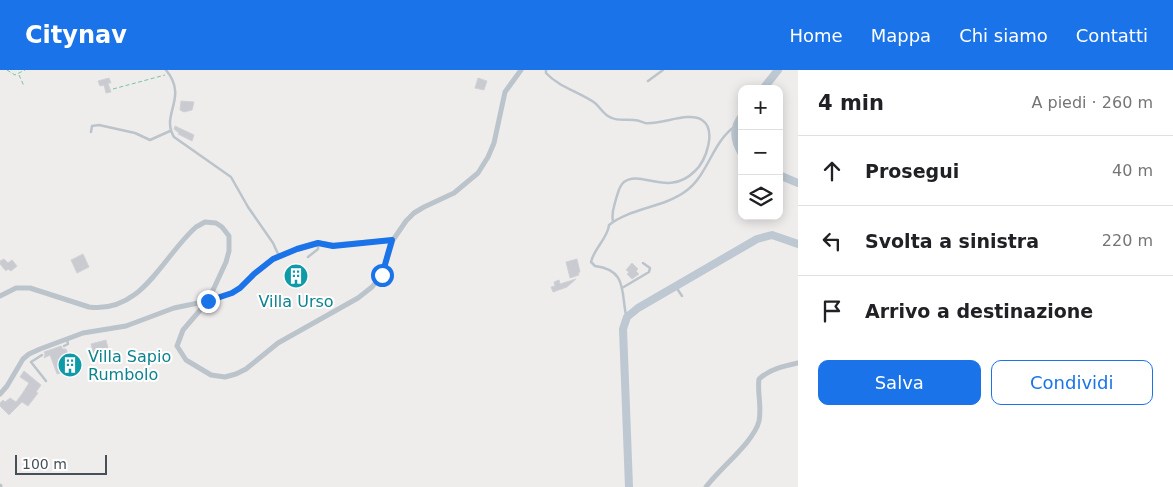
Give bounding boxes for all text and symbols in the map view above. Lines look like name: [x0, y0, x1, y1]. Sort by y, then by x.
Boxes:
text: Citynav: [25, 21, 127, 49]
text: Home: [790, 25, 843, 46]
text: Mappa: [871, 25, 931, 46]
text: Chi siamo: [959, 25, 1048, 46]
text: Contatti: [1076, 25, 1148, 46]
map controls: [738, 85, 783, 220]
button: +: [738, 85, 783, 130]
text: 4 min: [818, 91, 884, 115]
text: A piedi · 260 m: [1031, 93, 1153, 112]
button: −: [738, 130, 783, 175]
icon: ahead: [818, 157, 846, 185]
text: Prosegui: [865, 160, 959, 182]
text: 40 m: [1112, 161, 1153, 180]
button: layers: [738, 175, 783, 220]
icon: left: [818, 227, 846, 255]
text: Svolta a sinistra: [865, 230, 1039, 252]
text: 220 m: [1102, 231, 1153, 250]
building icon: Villa Urso: [283, 263, 309, 289]
route start: [371, 264, 394, 287]
route end: [197, 290, 220, 313]
place label: Villa Urso: [258, 292, 334, 311]
icon: arrive: [818, 297, 846, 325]
text: Arrivo a destinazione: [865, 300, 1093, 322]
place label: Villa Sapio Rumbolo: [88, 347, 171, 384]
building icon: Villa Sapio Rumbolo: [57, 352, 83, 378]
button: Salva: [818, 360, 981, 405]
button: Condividi: [991, 360, 1153, 405]
scale bar: [15, 452, 108, 475]
text: 100 m: [22, 456, 67, 472]

